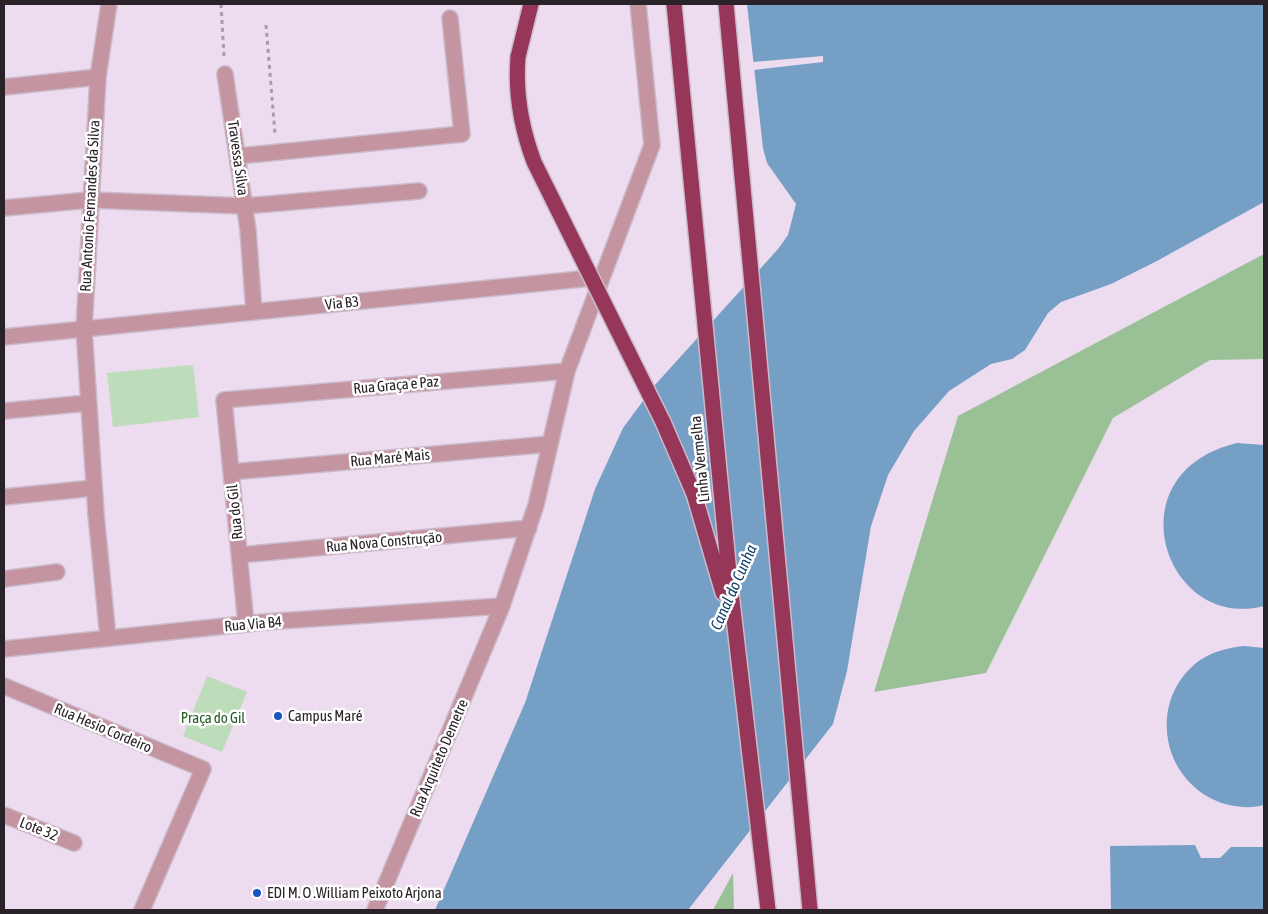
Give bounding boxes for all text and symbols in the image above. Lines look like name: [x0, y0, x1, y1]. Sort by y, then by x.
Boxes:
street label: Travessa Silva: [225, 119, 252, 197]
street label: Rua Antonio Fernandes da Silva: [77, 120, 102, 292]
street label: Via B3: [324, 292, 360, 313]
street label: Rua Graça e Paz: [353, 372, 440, 397]
street label: Linha Vermelha: [687, 415, 712, 503]
street label: Rua Maré Mais: [349, 446, 430, 469]
street label: Rua do Gil: [223, 484, 246, 540]
street label: Rua Nova Construção: [325, 528, 443, 555]
water label: Canal do Cunha: [706, 541, 760, 632]
street label: Rua Via B4: [223, 613, 282, 634]
street label: Rua Arquiteto Demetre: [406, 696, 471, 819]
street label: Rua Hesio Cordeiro: [52, 699, 154, 756]
place label: Campus Maré: [288, 707, 363, 724]
park label: Praça do Gil: [181, 709, 245, 726]
marker: Campus Maré: [272, 710, 284, 722]
street label: Lote 32: [17, 813, 61, 844]
place label: EDI M. O .William Peixoto Arjona: [267, 884, 442, 901]
marker: EDI M. O .William Peixoto Arjona: [251, 887, 263, 899]

